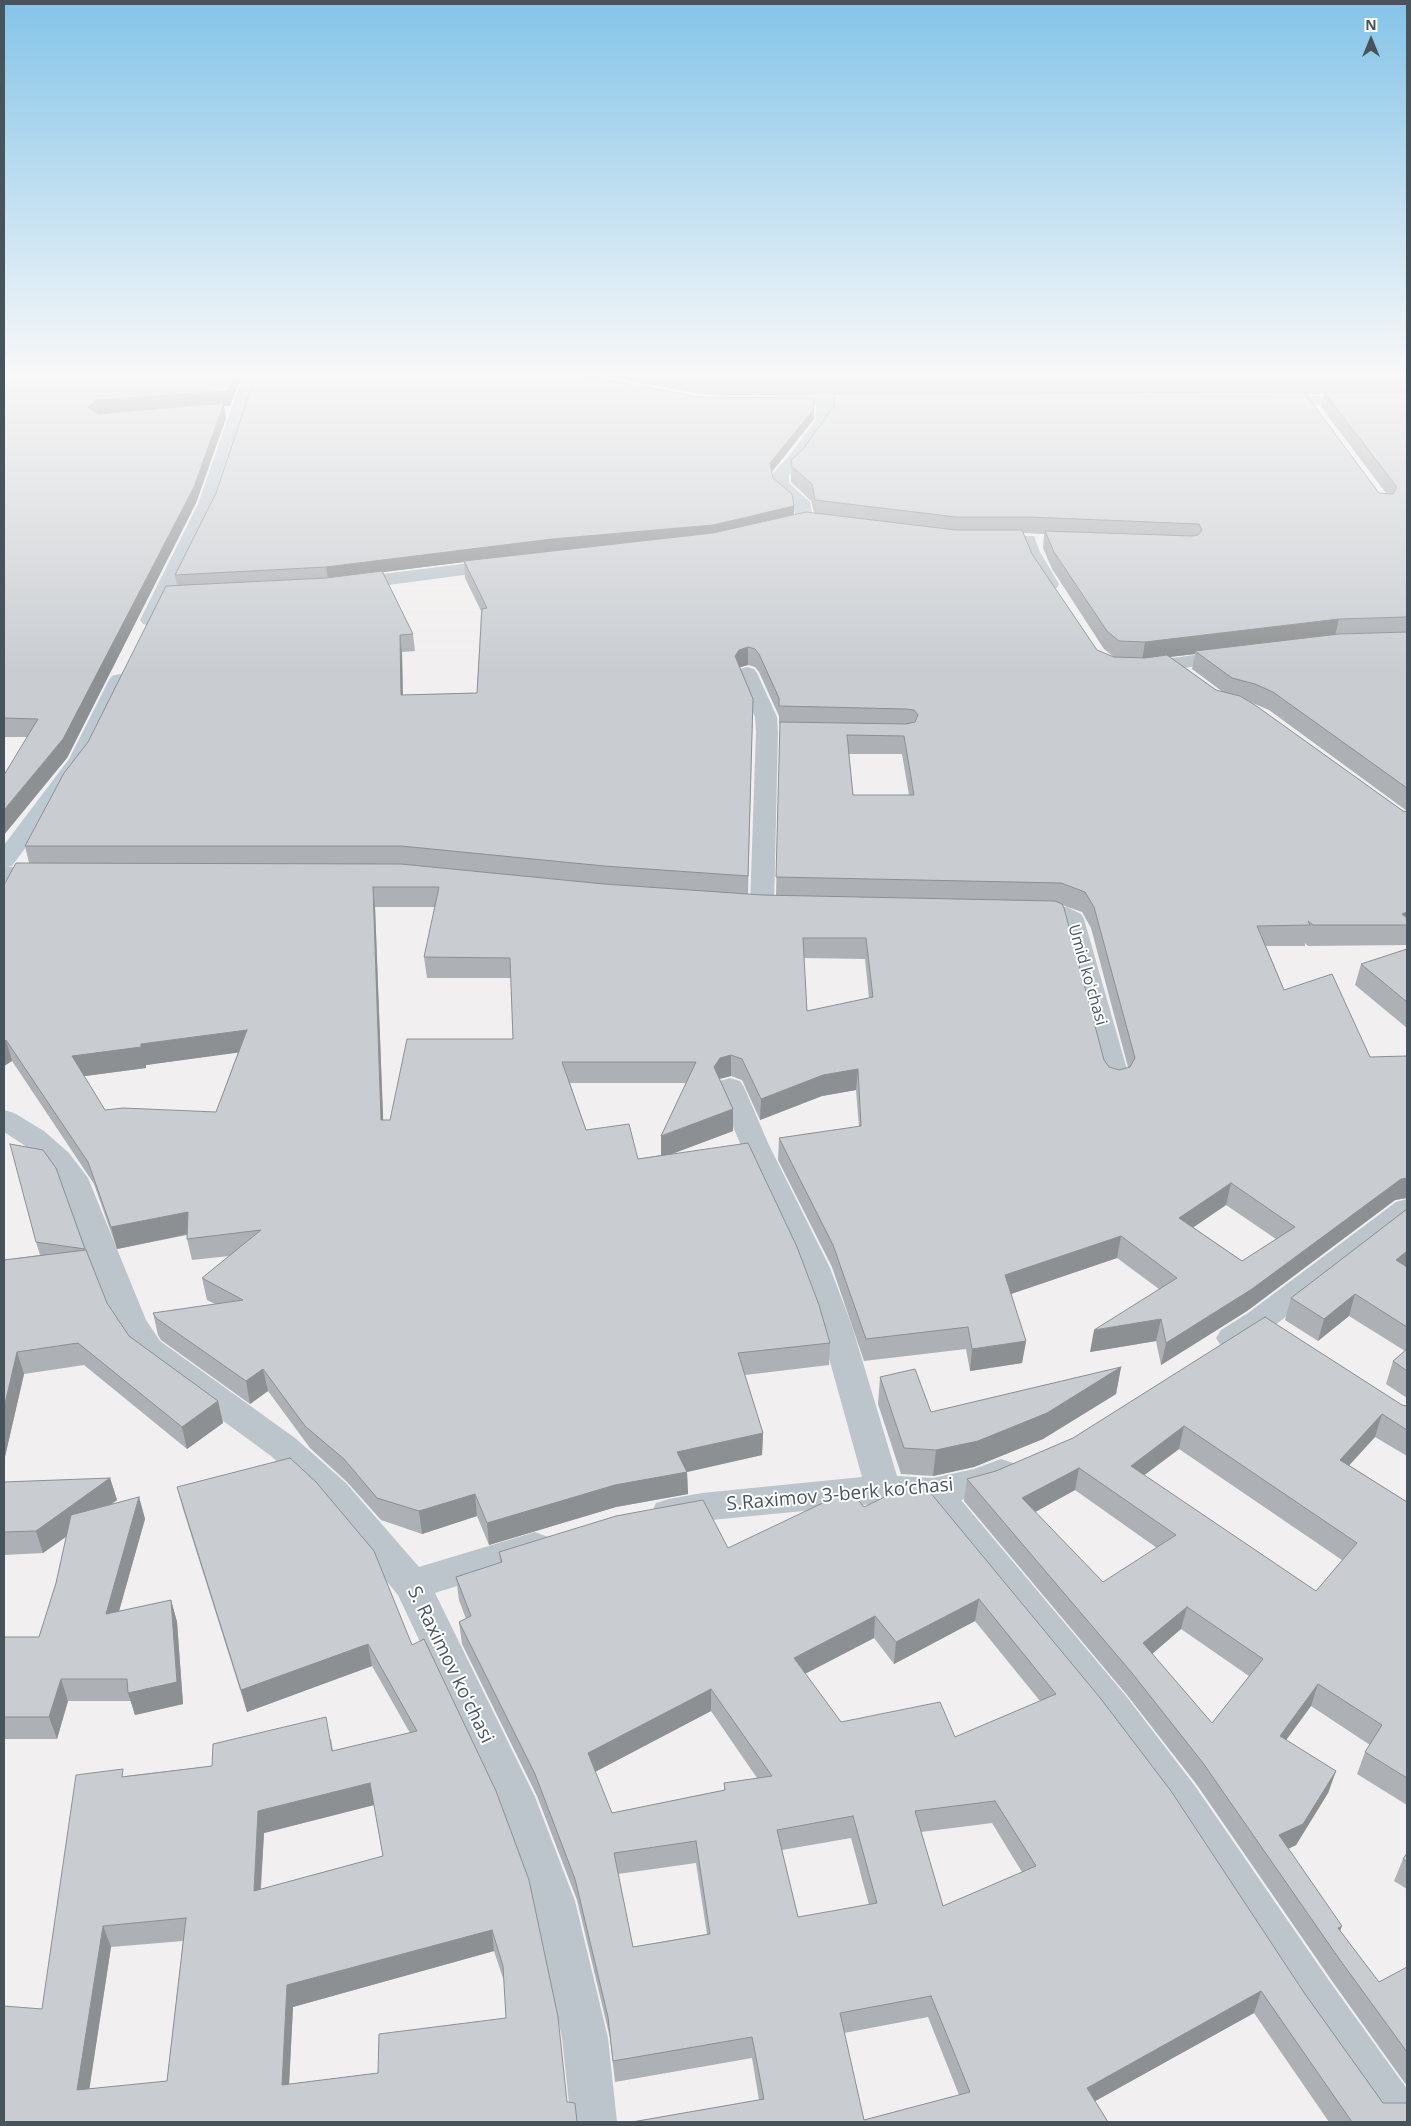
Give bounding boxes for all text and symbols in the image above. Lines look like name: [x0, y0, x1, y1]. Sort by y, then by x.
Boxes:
north arrow: [1346, 15, 1396, 65]
text: N: [1365, 15, 1377, 34]
street label: Umid koʻchasi: [1063, 922, 1111, 1028]
street label: S.Raximov 3-berk koʼchasi: [726, 1474, 954, 1516]
street label: S. Raximov koʻchasi: [402, 1583, 498, 1747]

